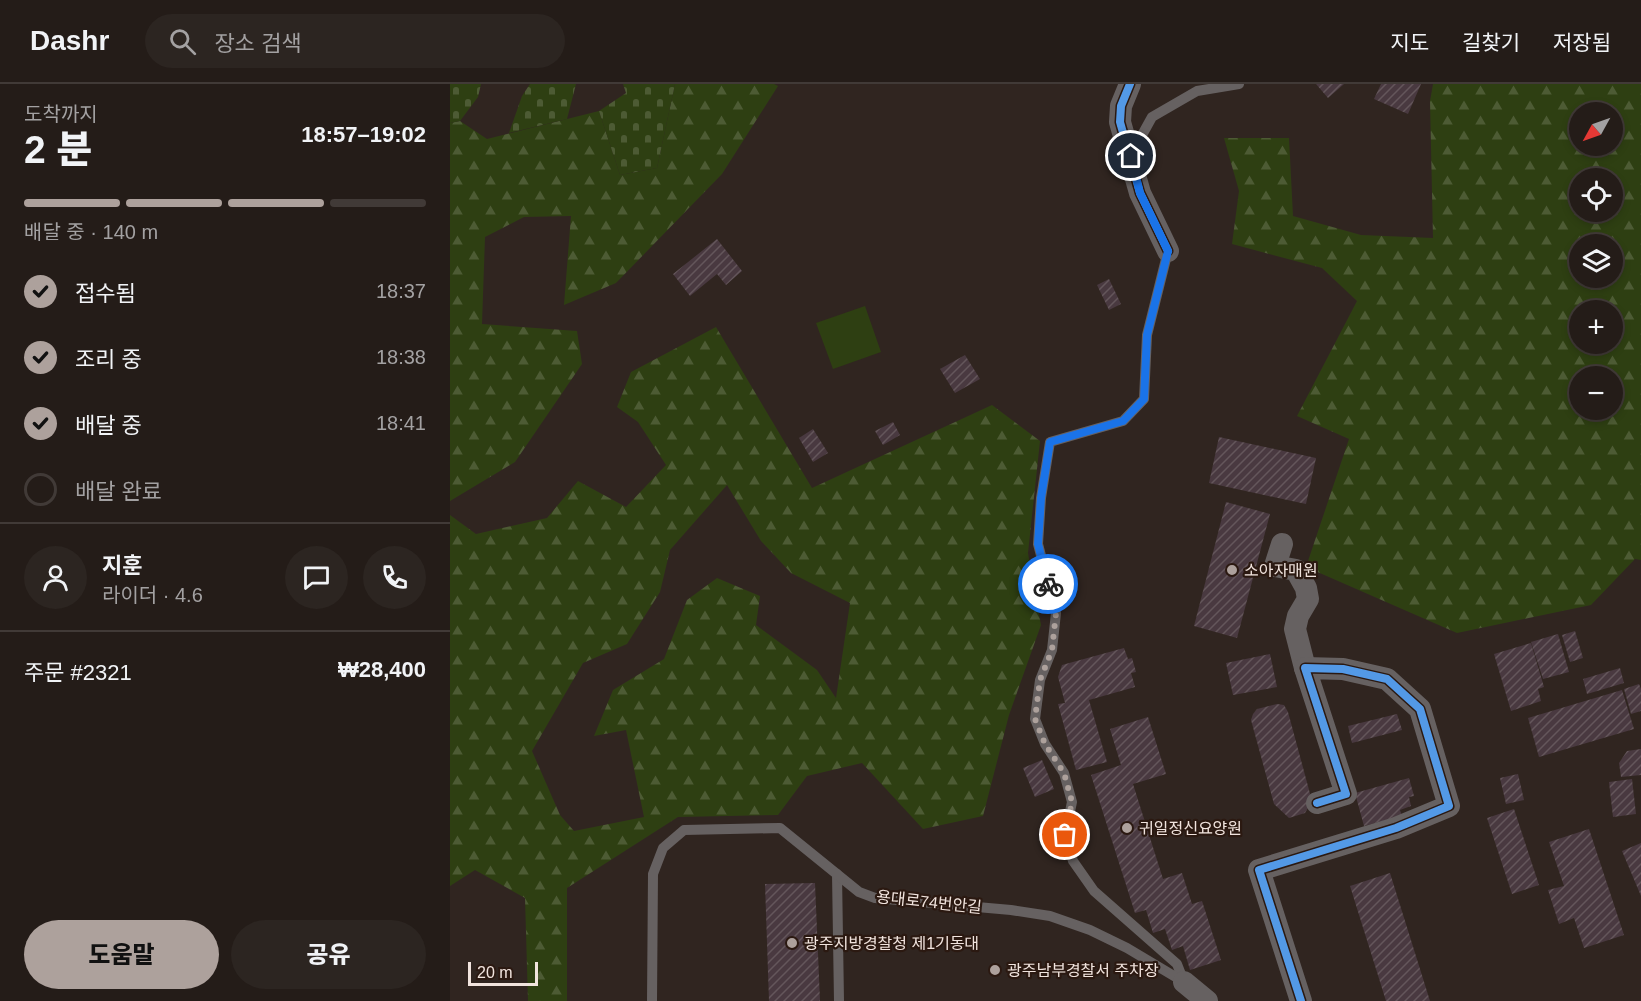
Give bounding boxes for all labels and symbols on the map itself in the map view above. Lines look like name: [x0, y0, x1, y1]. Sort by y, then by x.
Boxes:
north arrow: [1569, 102, 1623, 156]
pin: [1105, 130, 1156, 181]
courier: [1018, 554, 1078, 614]
place label: 소아자매원: [1244, 562, 1318, 579]
marker: 소아자매원: [1225, 563, 1239, 577]
pin: [1039, 809, 1090, 860]
place label: 귀일정신요양원: [1139, 820, 1242, 837]
marker: 귀일정신요양원: [1120, 821, 1134, 835]
street label: 용대로74번안길: [875, 888, 983, 916]
place label: 광주지방경찰청 제1기동대: [804, 935, 979, 952]
marker: 광주지방경찰청 제1기동대: [785, 936, 799, 950]
scale bar: [468, 959, 538, 986]
place label: 광주남부경찰서 주차장: [1007, 962, 1159, 979]
marker: 광주남부경찰서 주차장: [988, 963, 1002, 977]

